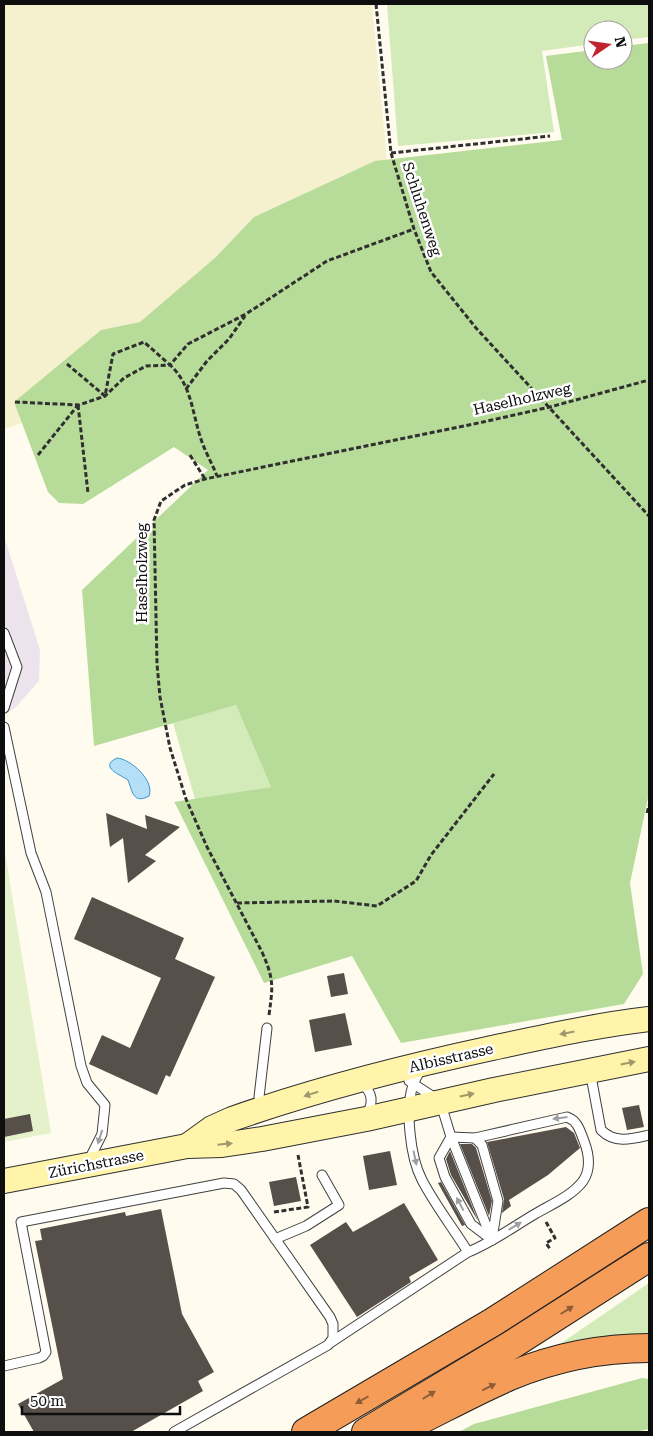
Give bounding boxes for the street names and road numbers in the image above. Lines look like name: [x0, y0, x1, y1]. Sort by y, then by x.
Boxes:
street label: Schluhenweg: [398, 160, 446, 259]
street label: Haselholzweg: [471, 379, 573, 419]
street label: Haselholzweg: [133, 523, 151, 623]
street label: Albisstrasse: [407, 1040, 495, 1076]
street label: Zürichstrasse: [47, 1146, 145, 1182]

